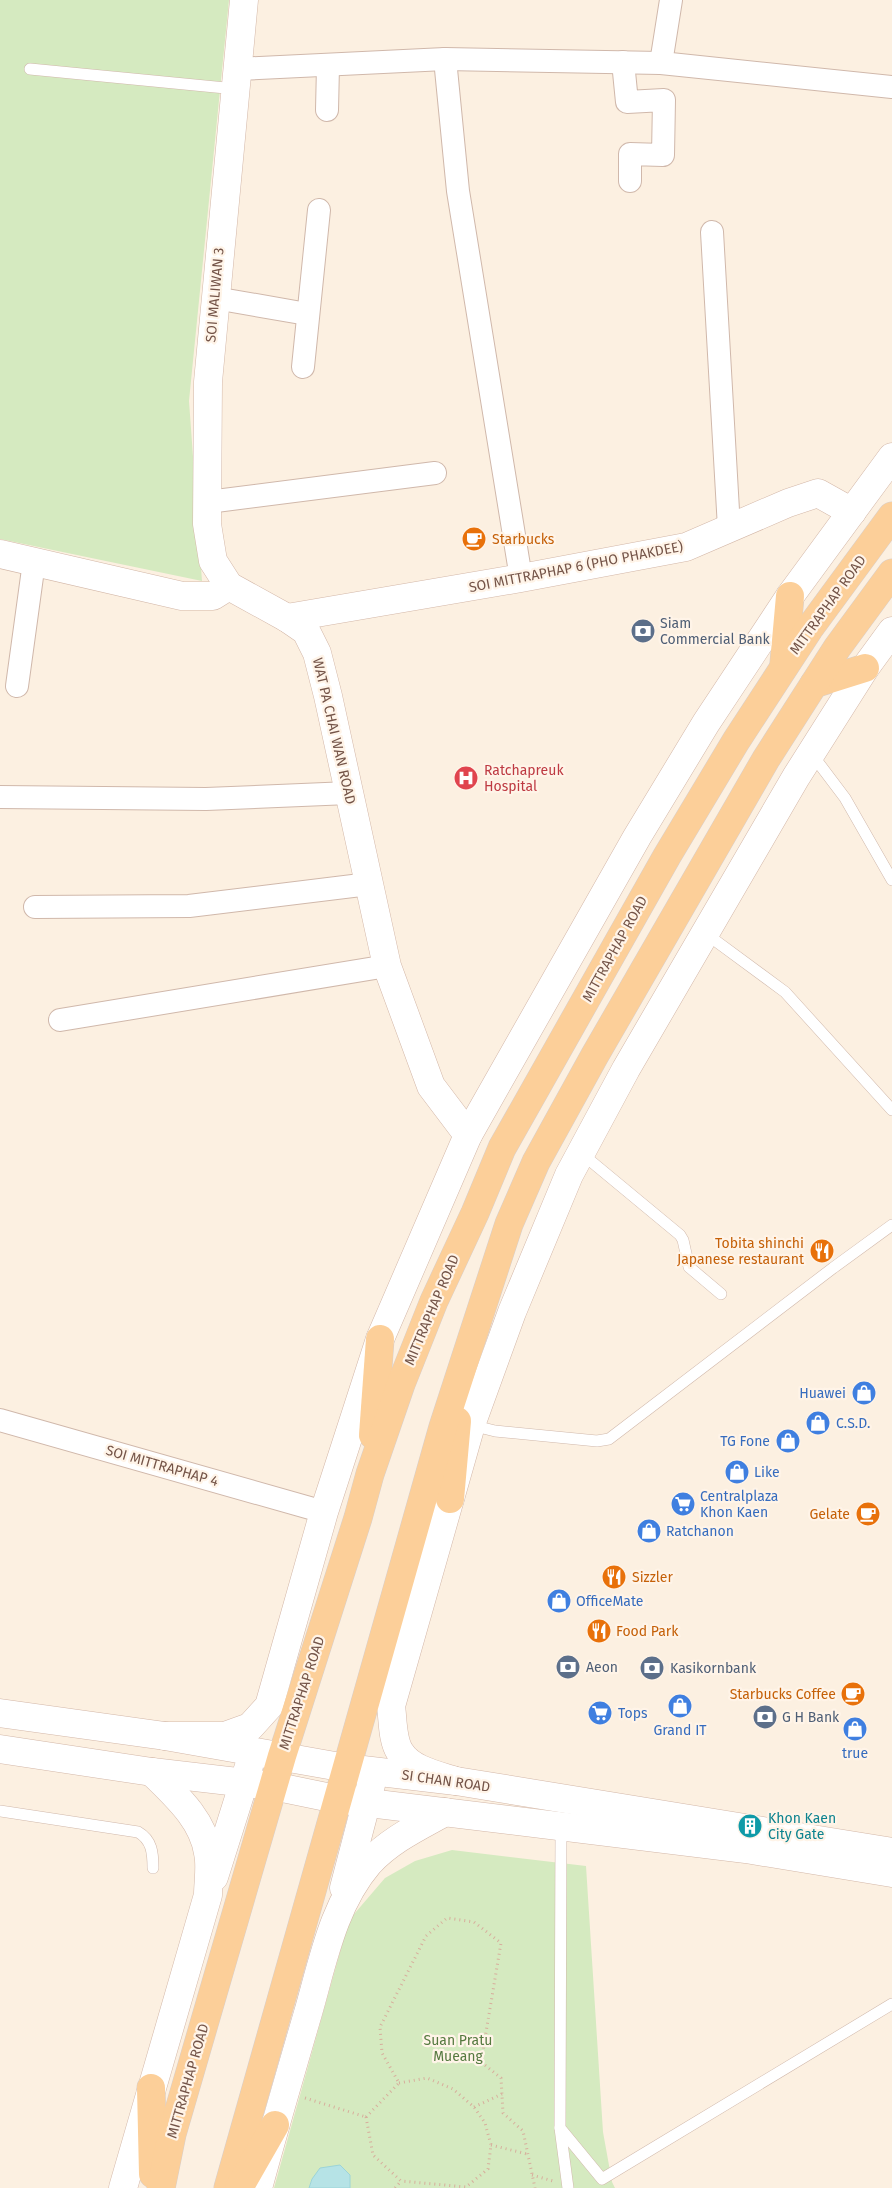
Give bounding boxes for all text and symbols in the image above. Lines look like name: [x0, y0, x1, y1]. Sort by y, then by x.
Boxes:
street label: SOI MALIWAN 3: [202, 247, 228, 343]
cafe icon: Starbucks: [461, 526, 487, 552]
place label: Starbucks: [492, 531, 555, 548]
street label: SOI MITTRAPHAP 6 (PHO PHAKDEE): [467, 538, 685, 596]
street label: MITTRAPHAP ROAD: [786, 552, 870, 658]
place label: Siam Commercial Bank: [660, 615, 771, 648]
bank icon: Siam Commercial Bank: [630, 618, 656, 644]
street label: WAT PA CHAI WAN ROAD: [309, 656, 359, 806]
place label: Ratchapreuk Hospital: [484, 762, 564, 795]
hospital icon: Ratchapreuk Hospital: [453, 765, 479, 791]
street label: MITTRAPHAP ROAD: [579, 893, 651, 1005]
place label: Tobita shinchi Japanese restaurant: [677, 1235, 805, 1268]
restaurant icon: Tobita shinchi Japanese restaurant: [809, 1238, 835, 1264]
street label: MITTRAPHAP ROAD: [401, 1252, 463, 1368]
shop icon: Huawei: [851, 1380, 877, 1406]
place label: Huawei: [799, 1385, 846, 1402]
shop icon: C.S.D.: [805, 1410, 831, 1436]
place label: C.S.D.: [836, 1415, 870, 1432]
shop icon: TG Fone: [775, 1428, 801, 1454]
place label: TG Fone: [720, 1433, 770, 1450]
street label: SOI MITTRAPHAP 4: [104, 1442, 221, 1490]
shop icon: Like: [724, 1459, 750, 1485]
place label: Like: [754, 1464, 780, 1481]
place label: Centralplaza Khon Kaen: [700, 1488, 778, 1521]
supermarket icon: Centralplaza Khon Kaen: [670, 1491, 696, 1517]
cafe icon: Gelate: [855, 1501, 881, 1527]
place label: Gelate: [809, 1506, 850, 1523]
shop icon: Ratchanon: [636, 1518, 662, 1544]
place label: Ratchanon: [666, 1523, 734, 1540]
restaurant icon: Sizzler: [601, 1564, 627, 1590]
place label: Sizzler: [632, 1569, 673, 1586]
shop icon: OfficeMate: [546, 1588, 572, 1614]
place label: OfficeMate: [576, 1593, 643, 1610]
restaurant icon: Food Park: [586, 1618, 612, 1644]
place label: Food Park: [616, 1623, 679, 1640]
street label: MITTRAPHAP ROAD: [276, 1634, 328, 1752]
bank icon: Aeon: [555, 1654, 581, 1680]
bank icon: Kasikornbank: [639, 1655, 665, 1681]
place label: Aeon: [586, 1659, 618, 1676]
place label: Kasikornbank: [670, 1660, 757, 1677]
cafe icon: Starbucks Coffee: [840, 1681, 866, 1707]
place label: Starbucks Coffee: [730, 1686, 836, 1703]
shop icon: Grand IT: [667, 1693, 693, 1719]
supermarket icon: Tops: [587, 1700, 613, 1726]
bank icon: G H Bank: [752, 1704, 778, 1730]
place label: Tops: [618, 1705, 648, 1722]
place label: G H Bank: [782, 1709, 840, 1726]
shop icon: true: [842, 1716, 868, 1742]
place label: Grand IT: [653, 1722, 707, 1739]
place label: true: [842, 1745, 868, 1762]
street label: SI CHAN ROAD: [401, 1766, 491, 1796]
place label: Khon Kaen City Gate: [768, 1810, 836, 1843]
building icon: Khon Kaen City Gate: [737, 1813, 763, 1839]
street label: MITTRAPHAP ROAD: [164, 2022, 212, 2140]
park label: Suan Pratu Mueang: [424, 2032, 492, 2065]

